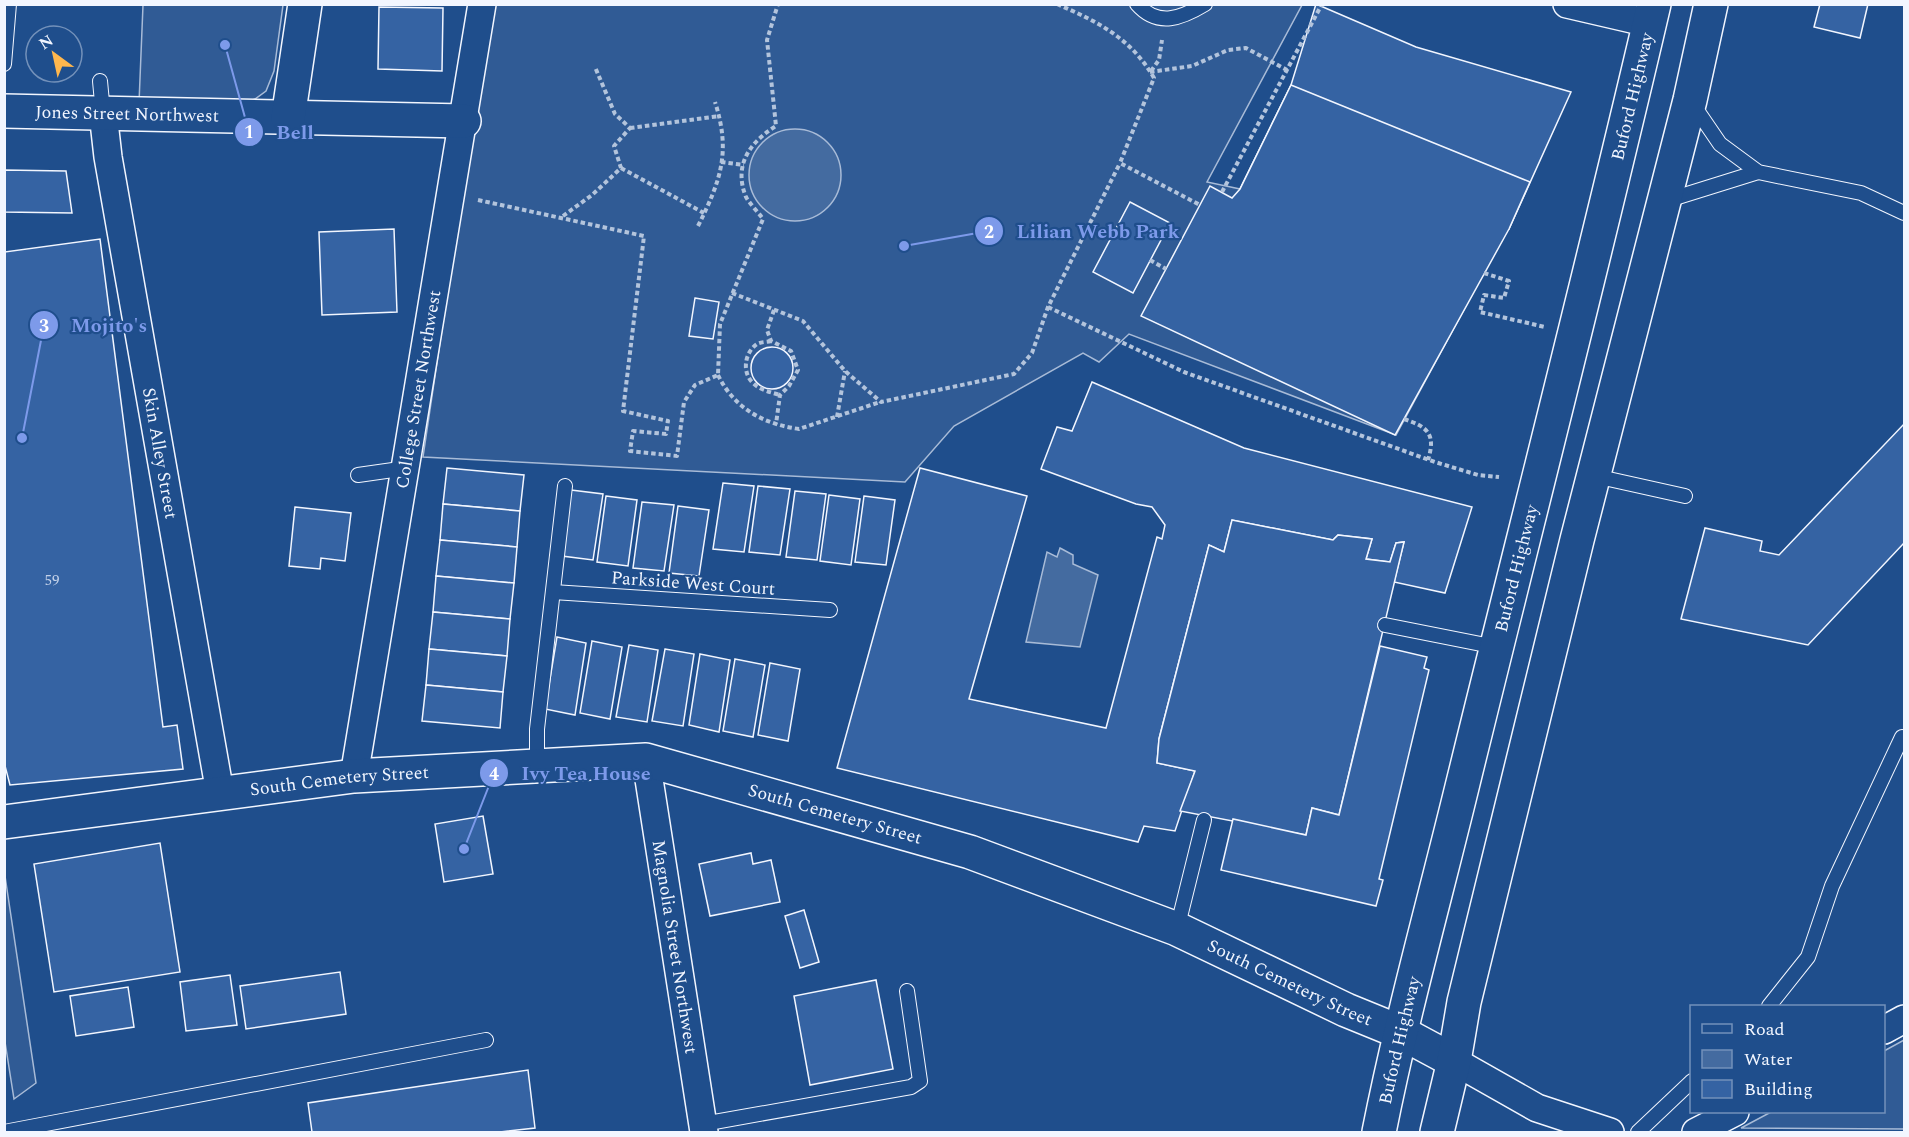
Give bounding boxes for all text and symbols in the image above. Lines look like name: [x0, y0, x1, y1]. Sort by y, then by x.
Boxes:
north arrow: [24, 24, 84, 84]
text: N: [34, 29, 58, 56]
street label: Buford Highway: [1604, 29, 1661, 163]
street label: Jones Street Northwest: [35, 99, 219, 130]
callout: Bell: [234, 113, 326, 151]
text: Bell: [276, 118, 314, 148]
text: 1: [244, 119, 254, 146]
callout: Lilian Webb Park: [974, 212, 1191, 250]
text: Lilian Webb Park: [1017, 217, 1179, 247]
text: 2: [984, 219, 994, 246]
street label: College Street Northwest: [389, 288, 448, 491]
callout: Mojito's: [29, 306, 160, 344]
text: Mojito's: [71, 311, 147, 341]
text: 3: [39, 313, 49, 340]
street label: Skin Alley Street: [135, 385, 184, 521]
street label: Buford Highway: [1488, 501, 1546, 635]
street label: Parkside West Court: [610, 564, 776, 603]
house number: 59: [44, 569, 60, 592]
callout: Ivy Tea House: [479, 754, 662, 792]
street label: South Cemetery Street: [248, 759, 430, 804]
text: Ivy Tea House: [521, 759, 651, 789]
text: 4: [489, 761, 499, 788]
street label: South Cemetery Street: [745, 777, 925, 852]
street label: Magnolia Street Northwest: [645, 838, 705, 1056]
street label: South Cemetery Street: [1203, 932, 1376, 1033]
street label: Buford Highway: [1372, 972, 1428, 1107]
legend: [1690, 1005, 1885, 1113]
text: Road: [1744, 1016, 1785, 1043]
text: Water: [1744, 1046, 1792, 1073]
text: Building: [1744, 1076, 1813, 1103]

